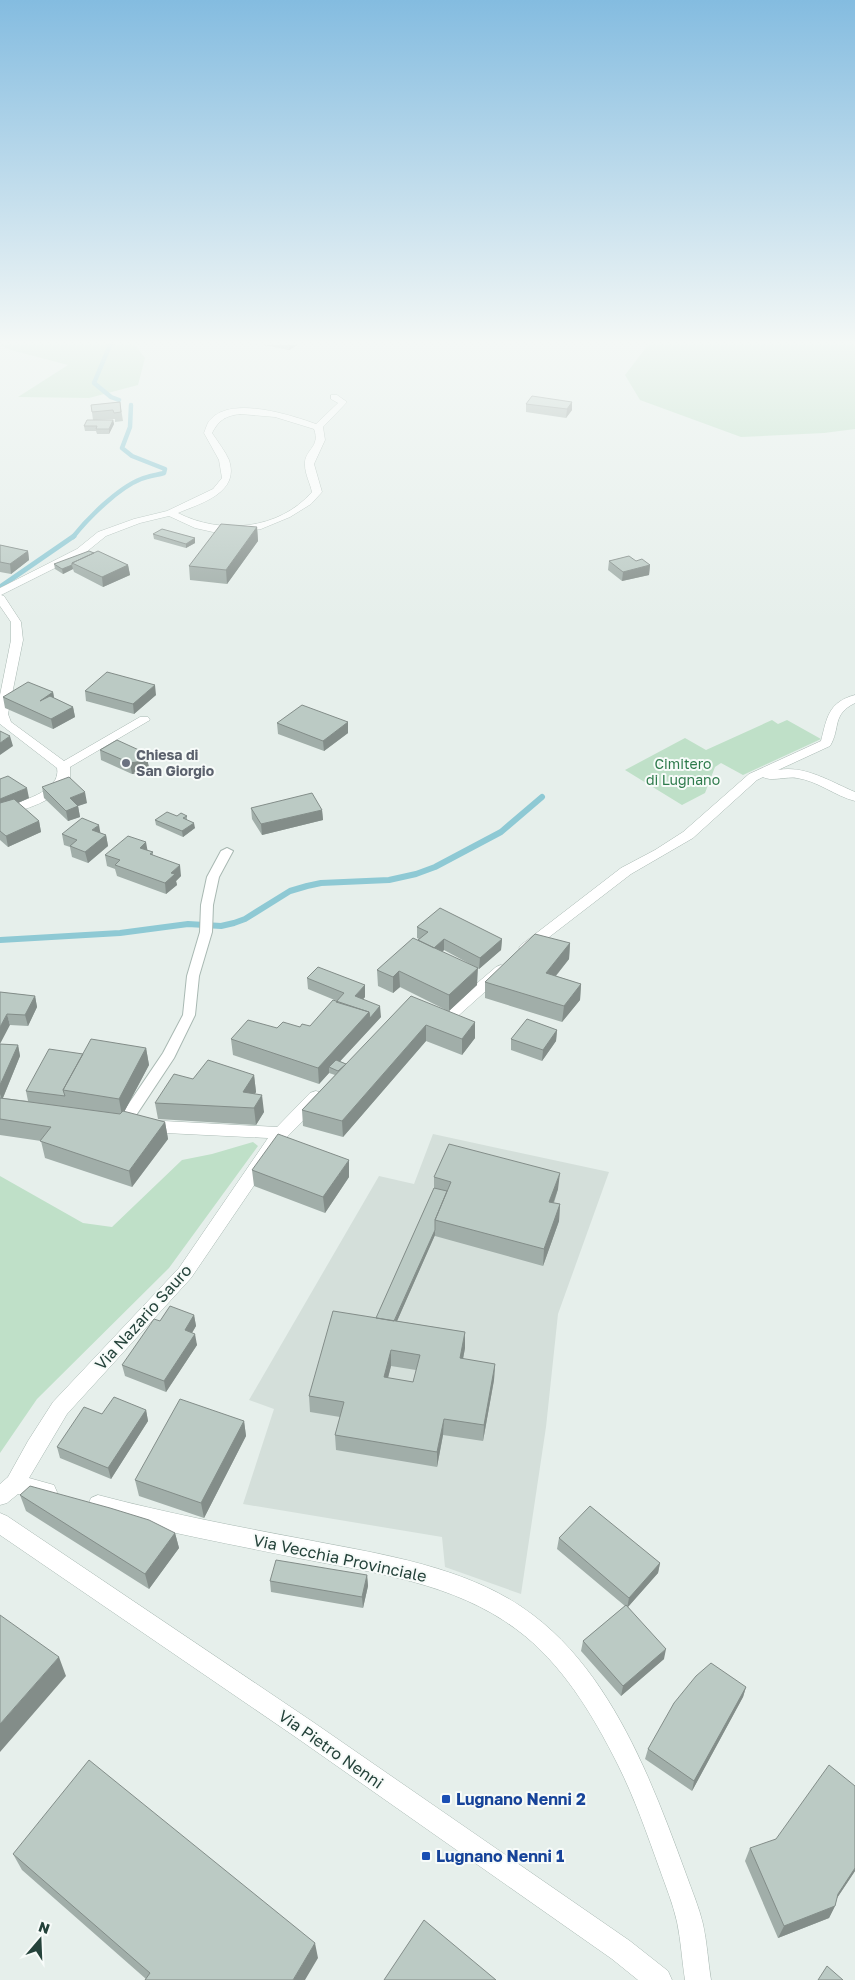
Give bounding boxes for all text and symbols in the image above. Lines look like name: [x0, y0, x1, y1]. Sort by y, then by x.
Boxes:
place label: Chiesa di San Giorgio: [136, 746, 214, 779]
park label: Cimitero di Lugnano: [646, 755, 720, 788]
marker: Chiesa di San Giorgio: [120, 757, 132, 769]
street label: Via Nazario Sauro: [90, 1260, 196, 1374]
street label: Via Vecchia Provinciale: [251, 1530, 429, 1586]
street label: Via Pietro Nenni: [275, 1705, 387, 1793]
place label: Lugnano Nenni 2: [456, 1789, 586, 1809]
marker: Lugnano Nenni 2: [440, 1793, 452, 1805]
place label: Lugnano Nenni 1: [436, 1846, 564, 1866]
marker: Lugnano Nenni 1: [420, 1850, 432, 1862]
north arrow: [15, 1915, 65, 1965]
text: N: [37, 1917, 52, 1937]

